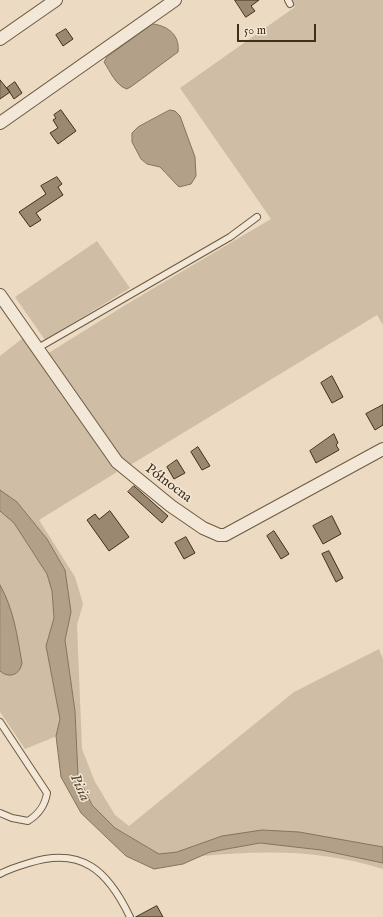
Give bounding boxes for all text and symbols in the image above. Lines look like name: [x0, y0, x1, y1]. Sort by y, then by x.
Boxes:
scale bar: [239, 16, 318, 42]
text: 50 m: [244, 23, 266, 38]
street label: Północna: [141, 461, 195, 507]
water label: Pisia: [65, 771, 93, 805]

